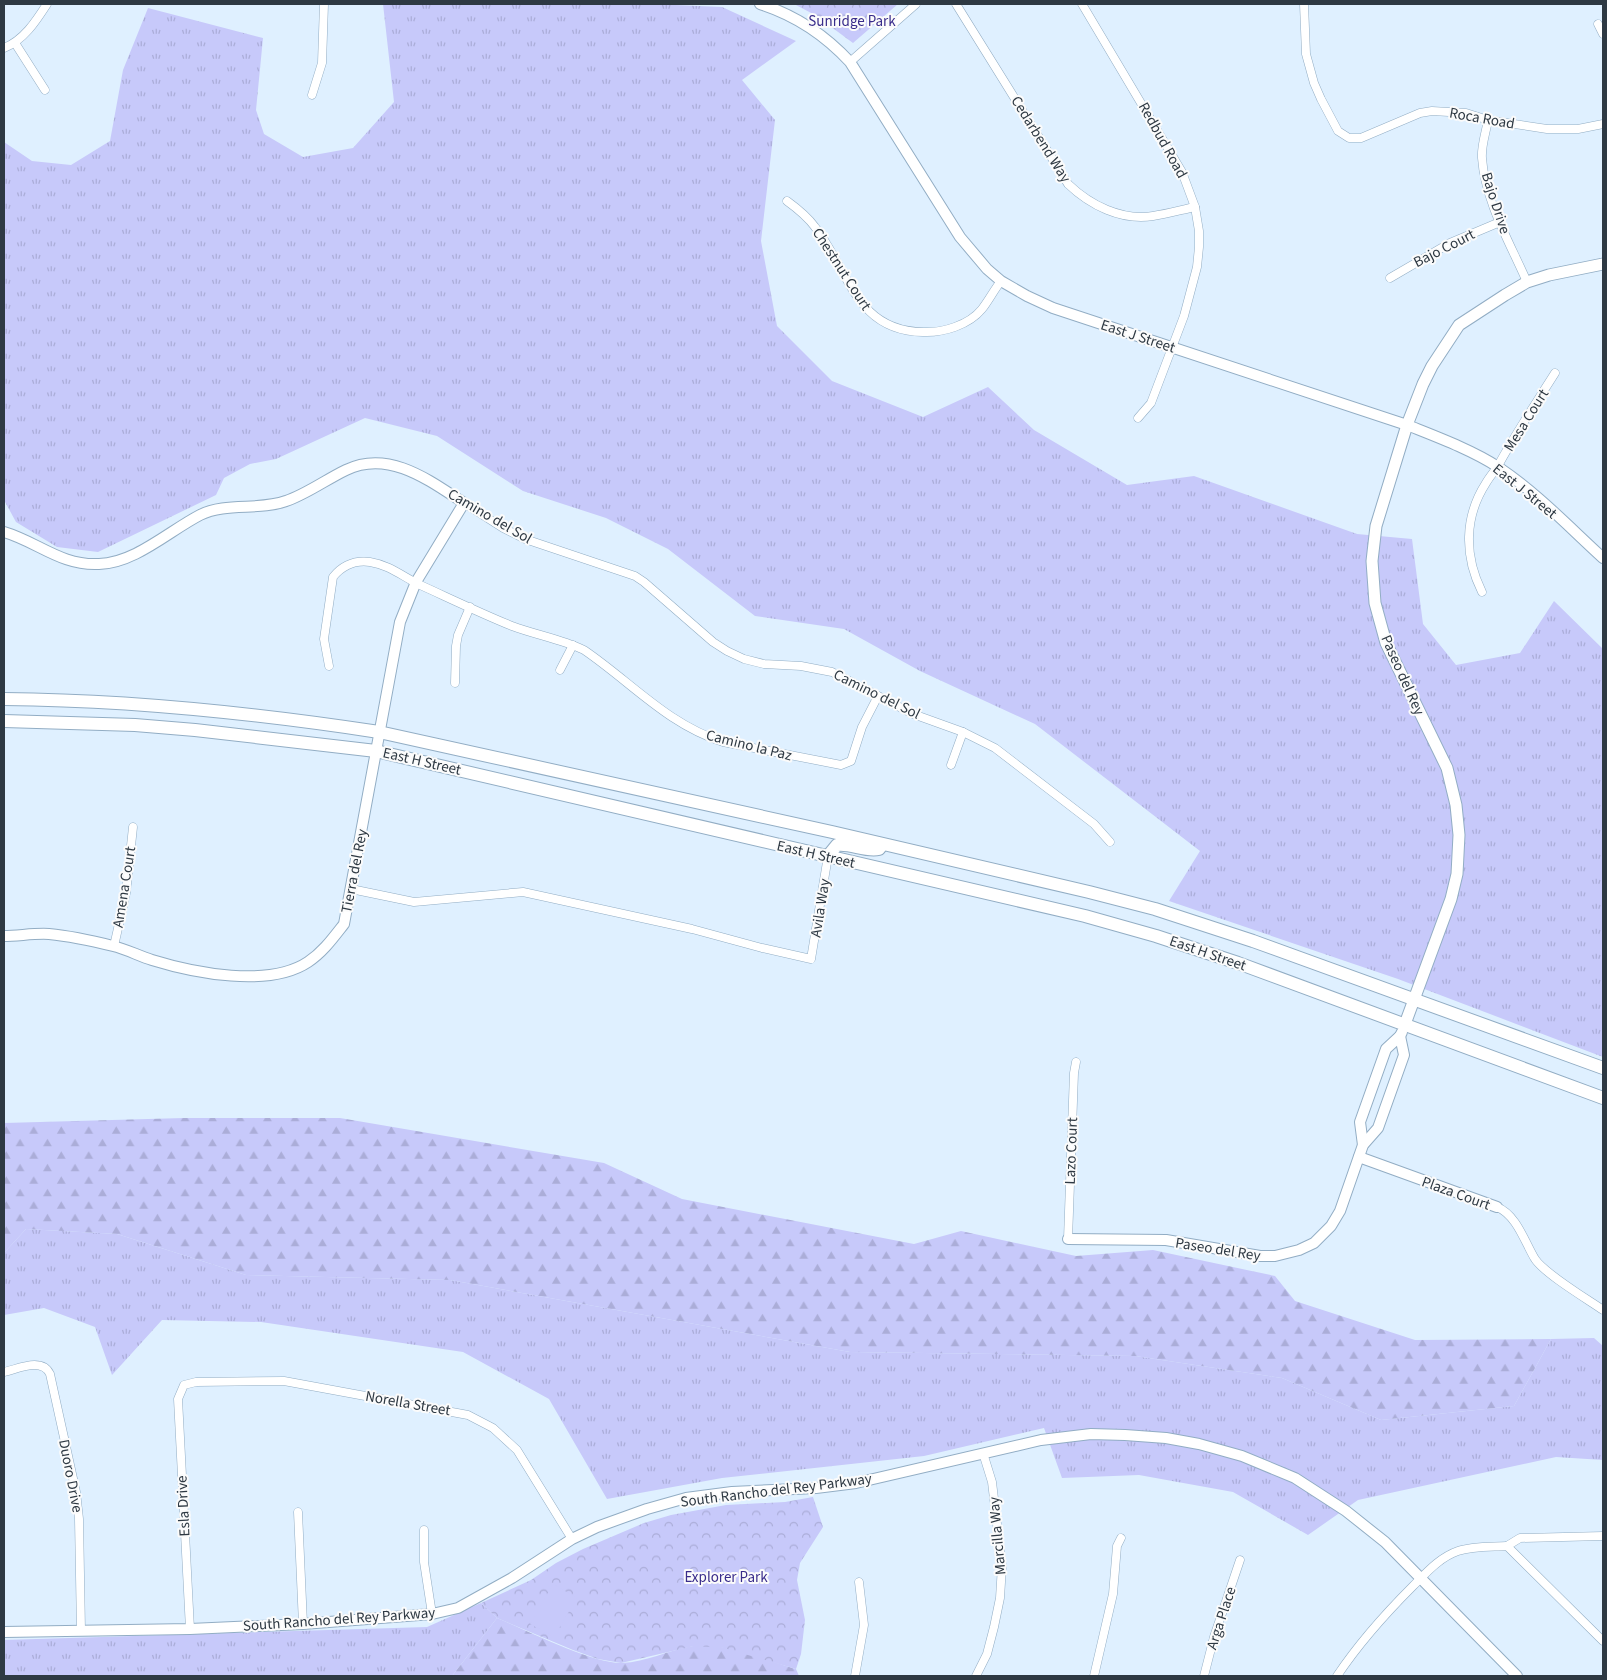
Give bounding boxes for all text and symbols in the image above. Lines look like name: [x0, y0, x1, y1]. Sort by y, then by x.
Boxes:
park label: Sunridge Park: [808, 11, 896, 32]
street label: Cedarbend Way: [1006, 92, 1076, 187]
street label: Redbud Road: [1133, 98, 1192, 182]
street label: Roca Road: [1448, 102, 1516, 135]
street label: Bajo Drive: [1476, 170, 1515, 237]
street label: Chestnut Court: [807, 224, 876, 315]
street label: Bajo Court: [1410, 224, 1479, 273]
street label: East J Street: [1098, 315, 1178, 358]
street label: Mesa Court: [1499, 385, 1554, 456]
street label: East J Street: [1488, 459, 1561, 524]
street label: Camino del Sol: [444, 484, 536, 549]
street label: Paseo del Rey: [1376, 632, 1430, 719]
street label: Camino del Sol: [830, 664, 924, 725]
street label: Camino la Paz: [704, 725, 794, 766]
street label: East H Street: [381, 742, 463, 781]
street label: Tierra del Rey: [336, 827, 373, 915]
street label: East H Street: [775, 835, 857, 874]
street label: Amena Court: [108, 845, 141, 929]
street label: Avila Way: [805, 877, 835, 939]
street label: East H Street: [1167, 931, 1249, 976]
street label: Lazo Court: [1060, 1117, 1083, 1185]
street label: Plaza Court: [1419, 1171, 1493, 1216]
street label: Paseo del Rey: [1174, 1232, 1262, 1267]
street label: Norella Street: [364, 1386, 452, 1421]
street label: Duoro Drive: [53, 1438, 88, 1515]
street label: South Rancho del Rey Parkway: [679, 1468, 873, 1513]
street label: Esla Drive: [171, 1475, 196, 1537]
street label: Marcilla Way: [984, 1496, 1011, 1576]
park label: Explorer Park: [684, 1567, 768, 1588]
street label: Arga Place: [1201, 1584, 1241, 1652]
street label: South Rancho del Rey Parkway: [242, 1602, 436, 1637]

